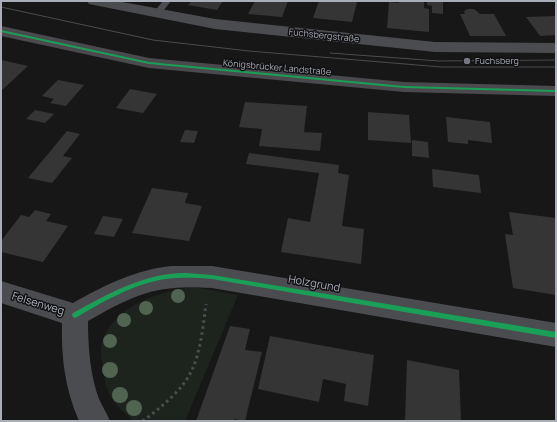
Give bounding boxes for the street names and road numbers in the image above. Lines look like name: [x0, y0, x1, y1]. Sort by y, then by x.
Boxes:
street label: Fuchsbergstraße: [288, 27, 360, 45]
street label: Königsbrücker Landstraße: [222, 58, 332, 78]
street label: Holzgrund: [287, 273, 341, 295]
street label: Felsenweg: [10, 290, 66, 318]

